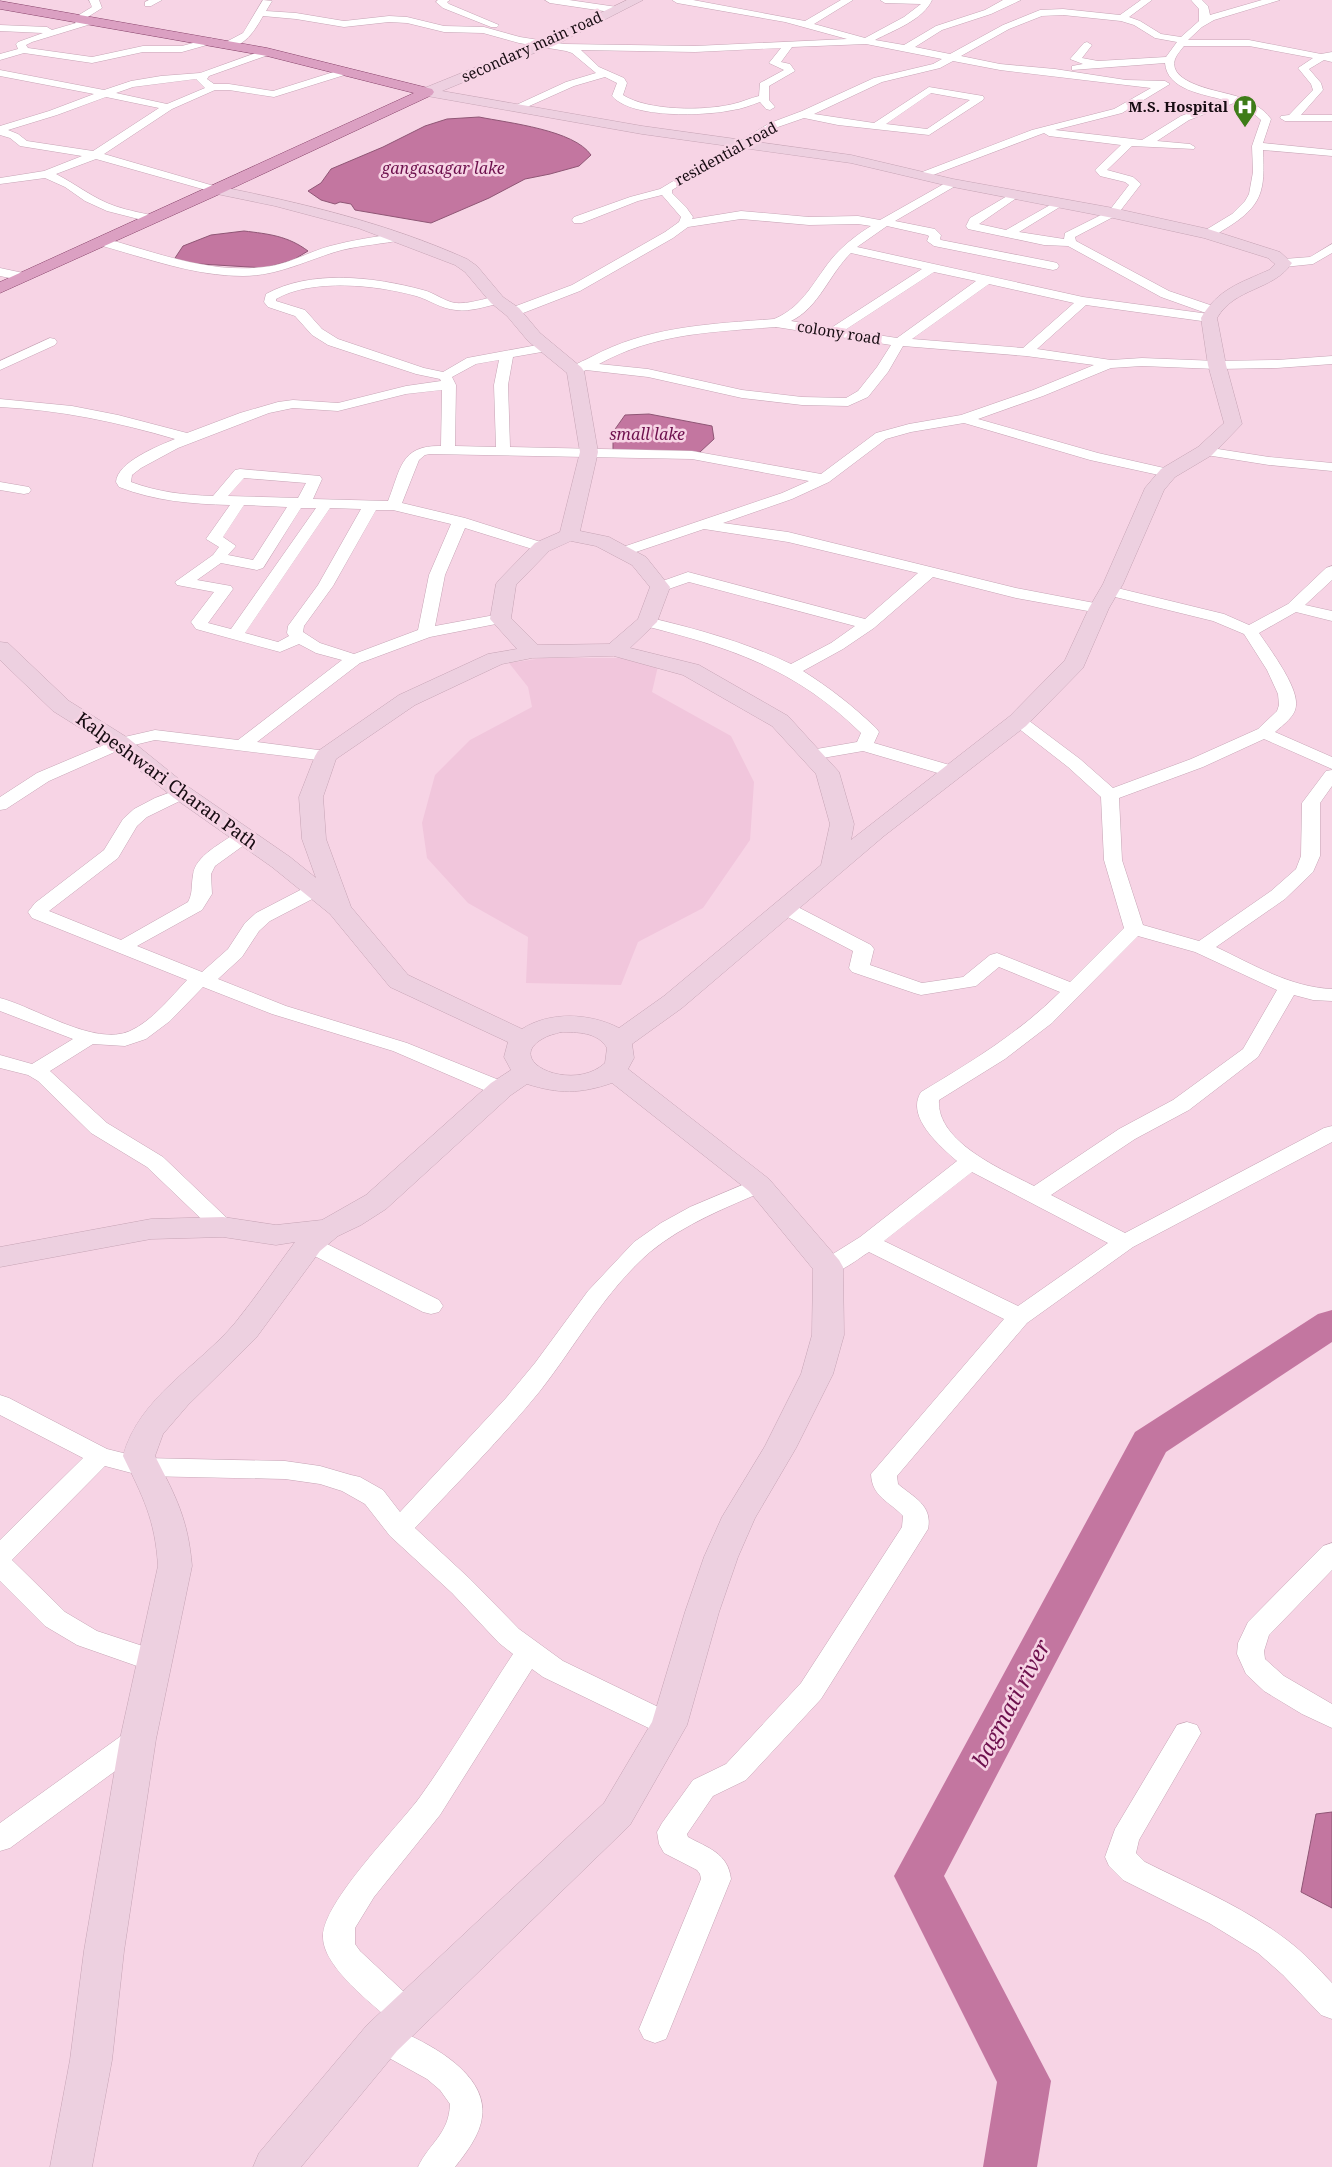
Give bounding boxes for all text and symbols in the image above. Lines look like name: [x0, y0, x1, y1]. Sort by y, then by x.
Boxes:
street label: secondary main road: [458, 6, 605, 86]
hospital icon: M.S. Hospital: [1232, 94, 1258, 128]
place label: M.S. Hospital: [1128, 96, 1229, 116]
street label: residential road: [671, 117, 780, 190]
water label: gangasagar lake: [380, 157, 505, 179]
street label: colony road: [796, 316, 882, 348]
water label: small lake: [609, 423, 685, 445]
street label: Kalpeshwari Charan Path: [72, 706, 263, 854]
water label: bagmati river: [964, 1633, 1057, 1771]

